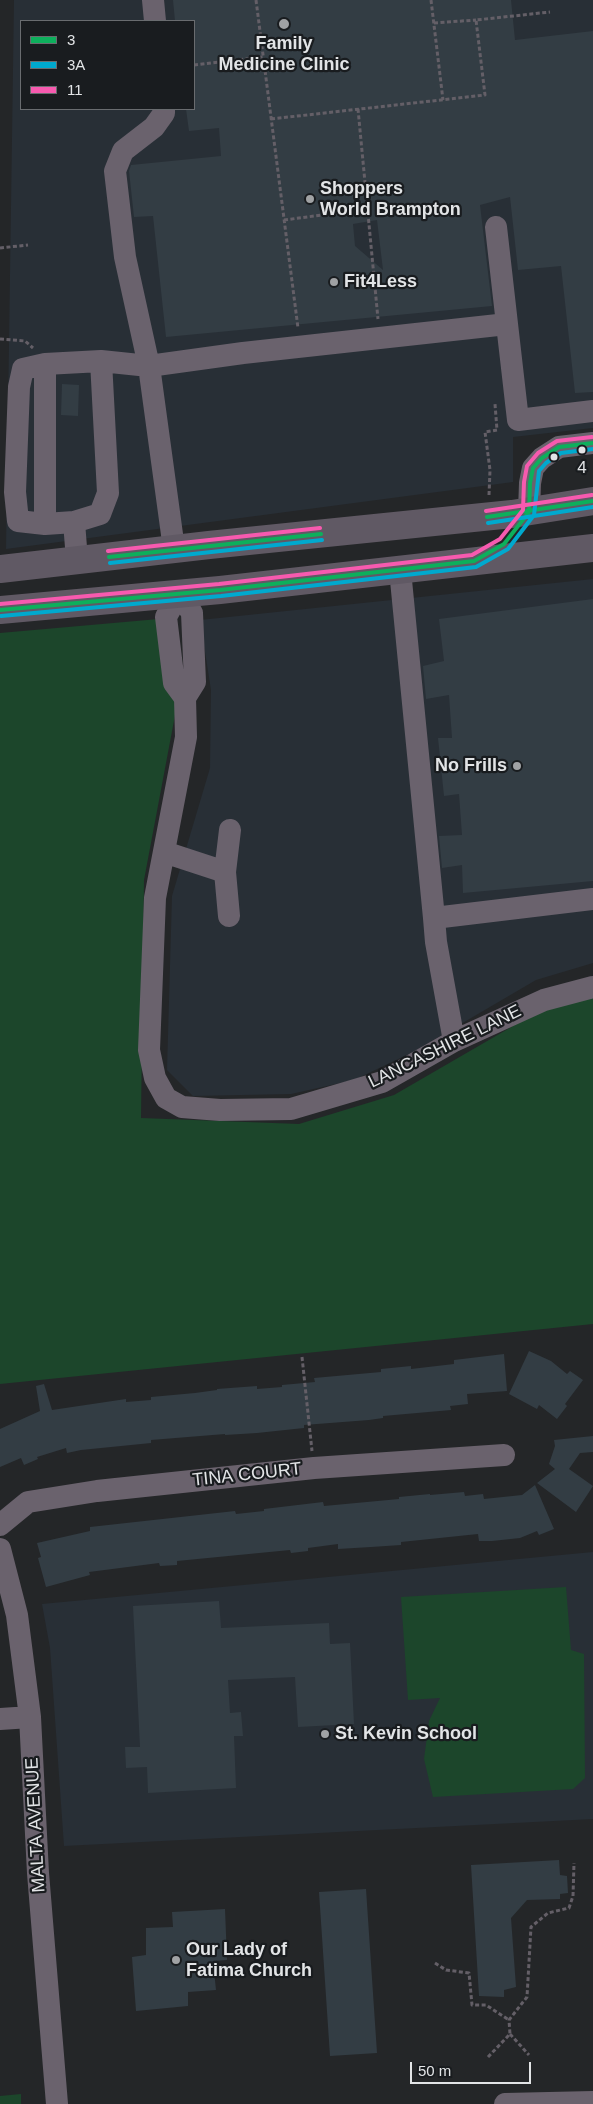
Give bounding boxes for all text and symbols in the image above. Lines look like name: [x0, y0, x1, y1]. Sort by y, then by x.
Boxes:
marker: Family Medicine Clinic: [277, 17, 291, 31]
legend: [20, 20, 195, 110]
text: 3: [67, 31, 75, 48]
place label: Family Medicine Clinic: [218, 33, 350, 76]
text: 3A: [67, 56, 85, 73]
text: 11: [67, 81, 83, 98]
place label: Shoppers World Brampton: [320, 178, 461, 220]
marker: Shoppers World Brampton: [304, 193, 316, 205]
place label: Fit4Less: [344, 271, 417, 293]
marker: Fit4Less: [328, 276, 340, 288]
marker: 4: [577, 445, 587, 455]
unlabelled marker: [549, 452, 559, 462]
place label: 4: [577, 458, 587, 478]
place label: No Frills: [435, 755, 507, 777]
marker: No Frills: [511, 760, 523, 772]
street label: LANCASHIRE LANE: [365, 1001, 525, 1093]
street label: TINA COURT: [191, 1459, 303, 1491]
place label: St. Kevin School: [335, 1723, 477, 1745]
marker: St. Kevin School: [319, 1728, 331, 1740]
street label: MALTA AVENUE: [22, 1757, 50, 1893]
place label: Our Lady of Fatima Church: [186, 1939, 312, 1982]
marker: Our Lady of Fatima Church: [170, 1954, 182, 1966]
scale bar: [413, 2052, 534, 2084]
text: 50 m: [418, 2062, 451, 2079]

